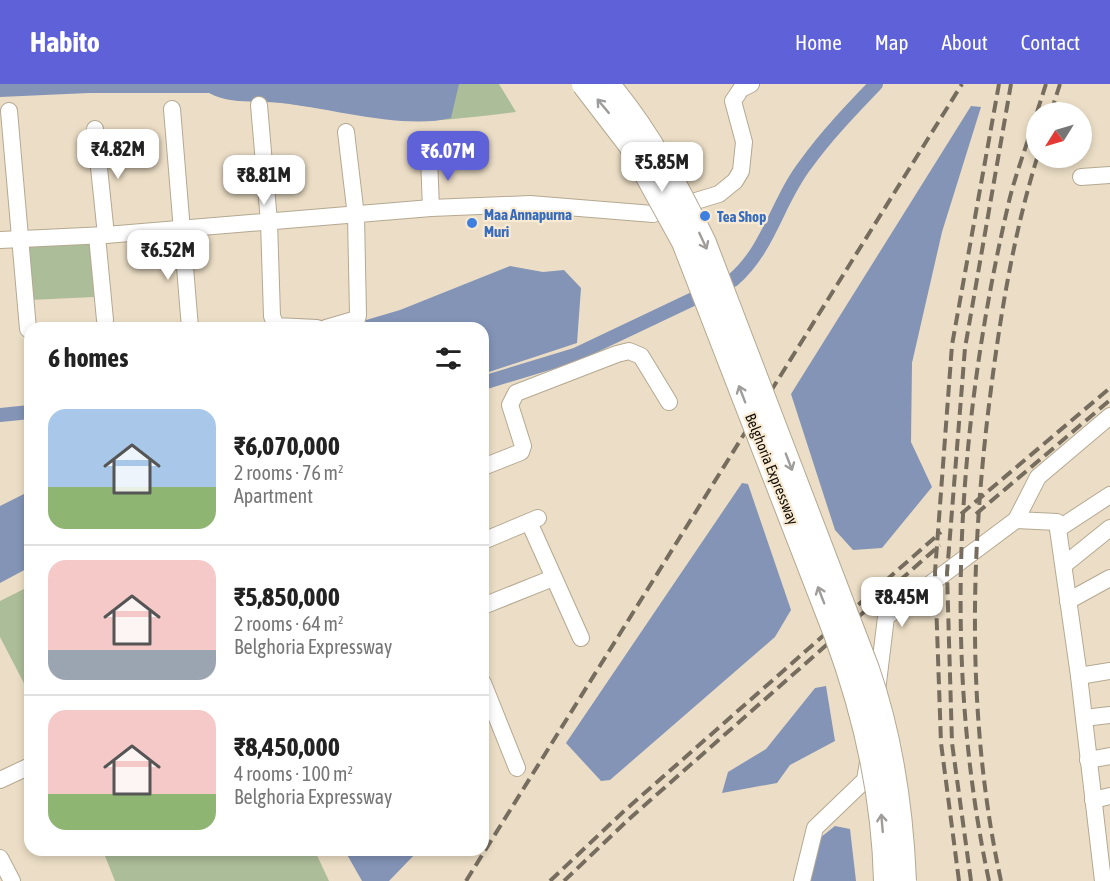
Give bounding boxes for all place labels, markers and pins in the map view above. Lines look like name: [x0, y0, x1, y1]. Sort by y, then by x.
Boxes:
pin: ₹4.82M: [69, 129, 167, 180]
pin: ₹6.07M: [399, 131, 497, 182]
pin: ₹5.85M: [613, 142, 711, 193]
pin: ₹8.81M: [215, 155, 313, 206]
place label: Maa Annapurna Muri: [484, 206, 572, 240]
place label: Tea Shop: [717, 208, 766, 225]
marker: Tea Shop: [698, 209, 712, 223]
marker: Maa Annapurna Muri: [465, 216, 479, 230]
pin: ₹6.52M: [119, 230, 217, 281]
pin: ₹8.45M: [853, 577, 951, 628]

